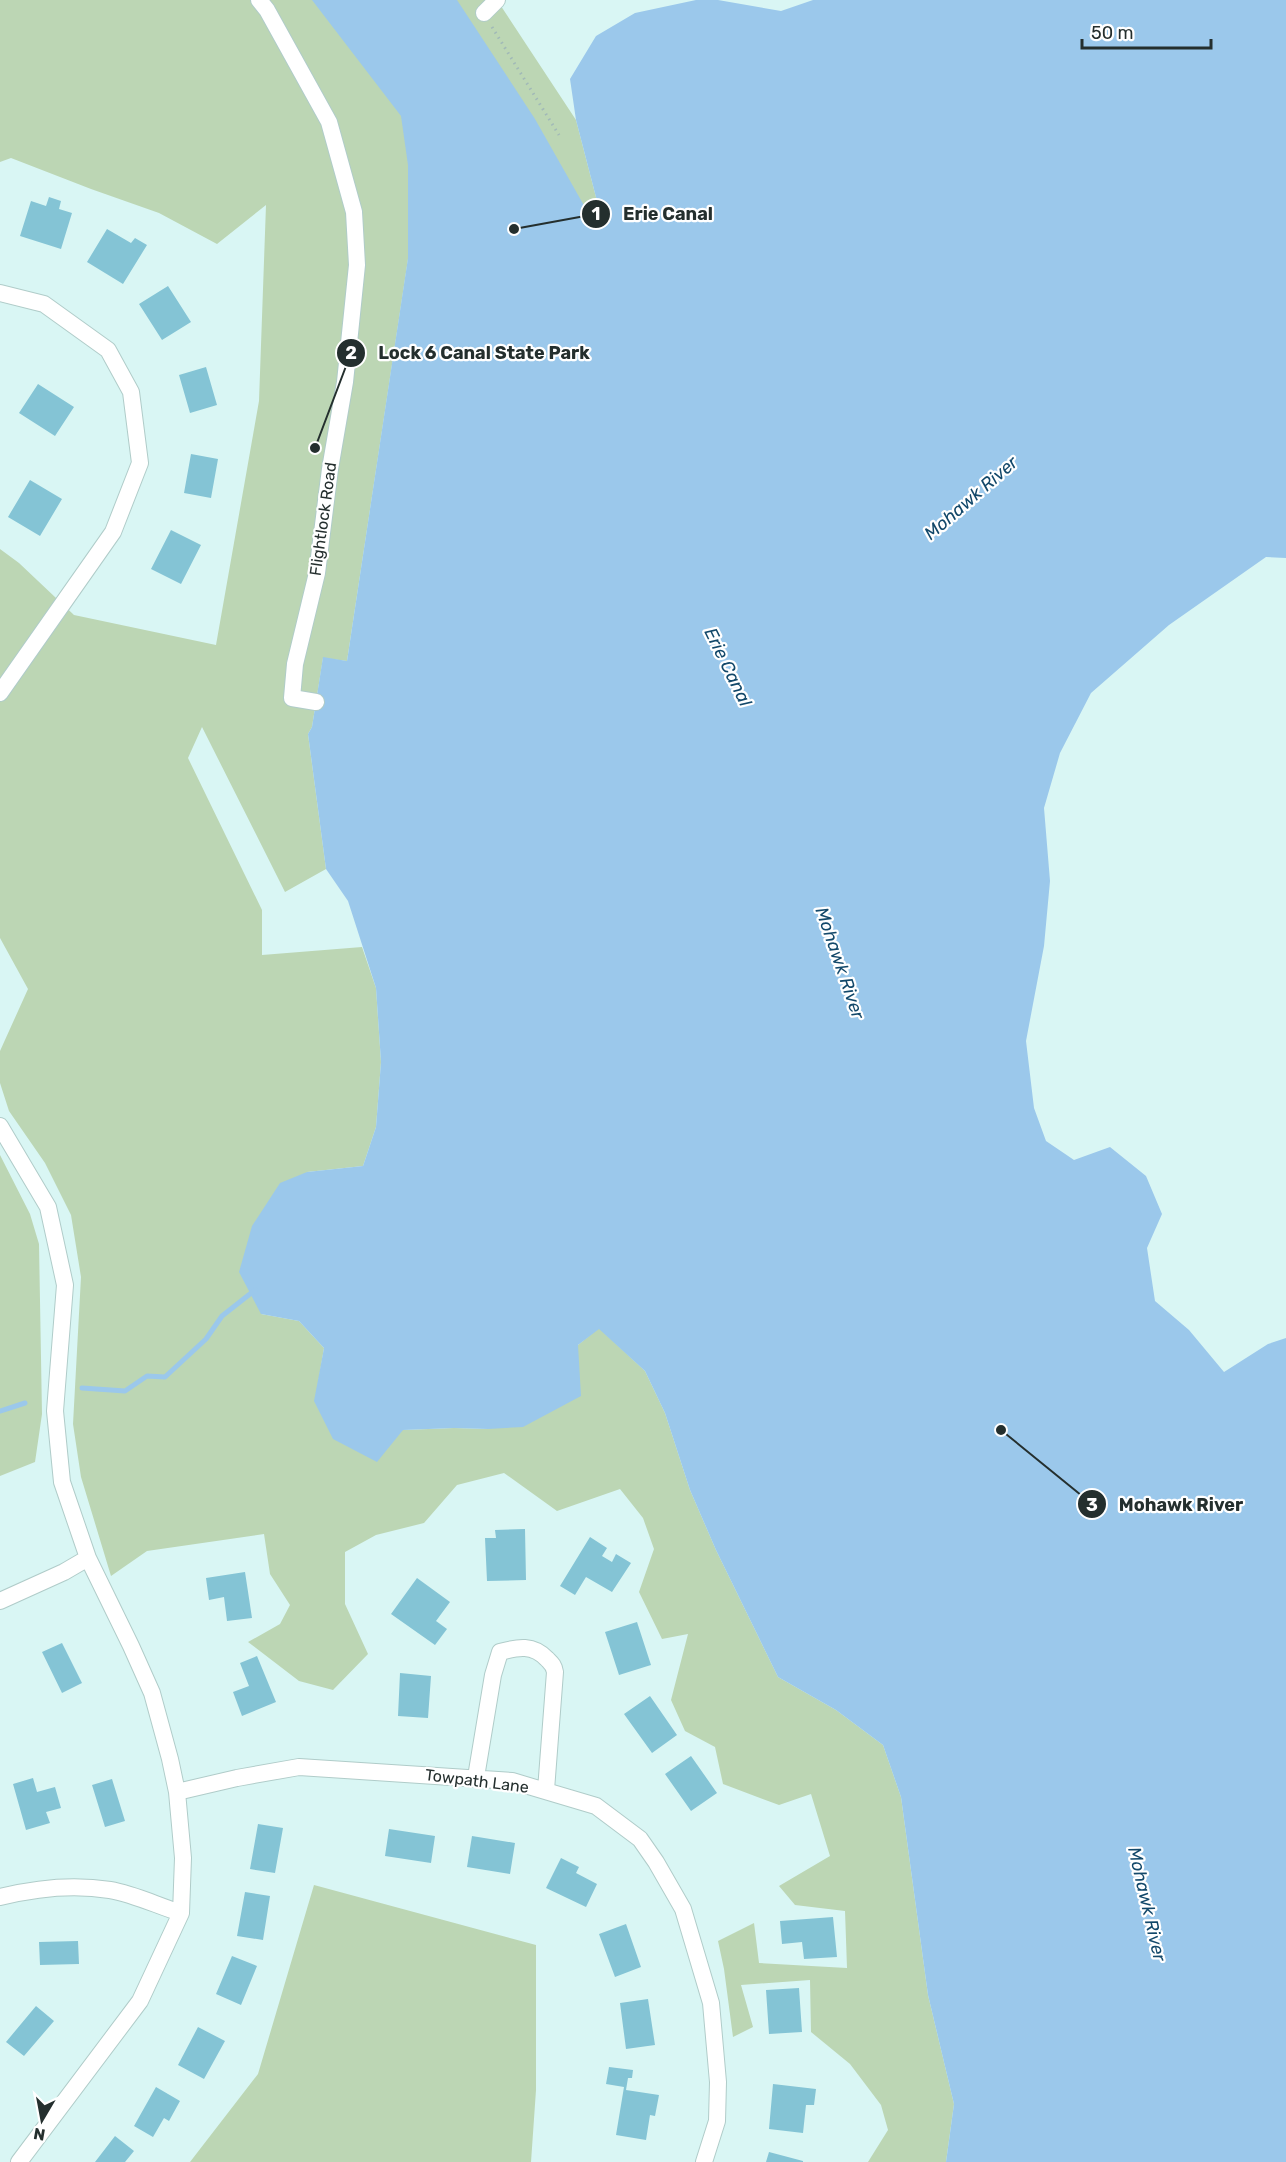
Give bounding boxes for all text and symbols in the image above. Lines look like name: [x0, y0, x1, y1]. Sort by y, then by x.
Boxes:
scale bar: [1082, 12, 1211, 50]
text: 50 m: [1091, 22, 1134, 44]
callout: Erie Canal: [581, 196, 725, 232]
text: 1: [592, 203, 600, 225]
text: Erie Canal: [623, 203, 713, 225]
callout: Lock 6 Canal State Park: [336, 335, 602, 371]
text: 2: [345, 342, 357, 364]
text: Lock 6 Canal State Park: [378, 342, 590, 364]
water label: Mohawk River: [920, 451, 1023, 545]
street label: Flightlock Road: [306, 461, 340, 577]
water label: Erie Canal: [699, 624, 757, 711]
water label: Mohawk River: [811, 904, 870, 1023]
callout: Mohawk River: [1077, 1486, 1255, 1522]
text: 3: [1086, 1494, 1098, 1516]
text: Mohawk River: [1119, 1494, 1243, 1516]
street label: Towpath Lane: [424, 1765, 530, 1797]
water label: Mohawk River: [1123, 1845, 1171, 1965]
north arrow: [12, 2090, 72, 2150]
text: N: [32, 2124, 47, 2145]

